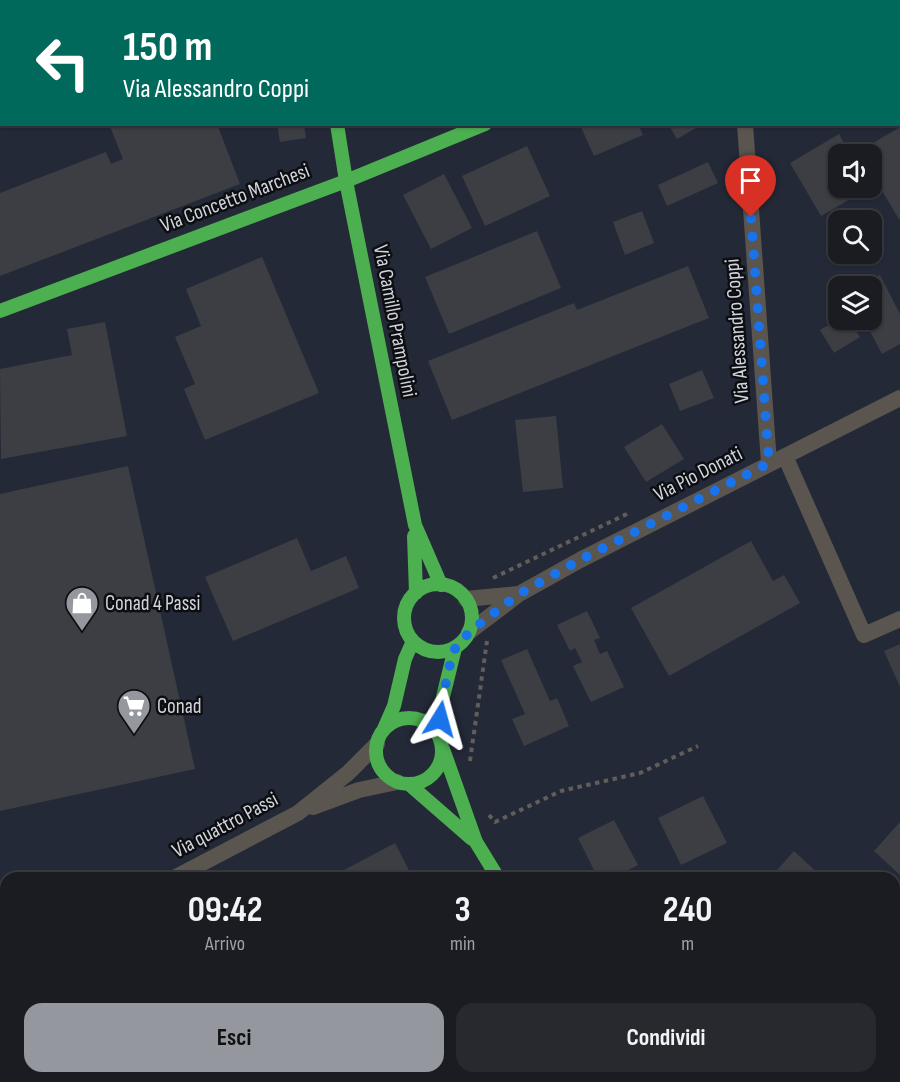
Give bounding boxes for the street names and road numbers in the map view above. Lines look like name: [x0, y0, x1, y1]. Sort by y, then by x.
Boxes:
street label: Via Concetto Marchesi: [157, 158, 313, 238]
street label: Via Camillo Prampolini: [368, 243, 422, 399]
street label: Via Alessandro Coppi: [719, 258, 755, 404]
street label: Via Pio Donati: [650, 441, 746, 507]
street label: Via quattro Passi: [168, 787, 282, 863]

